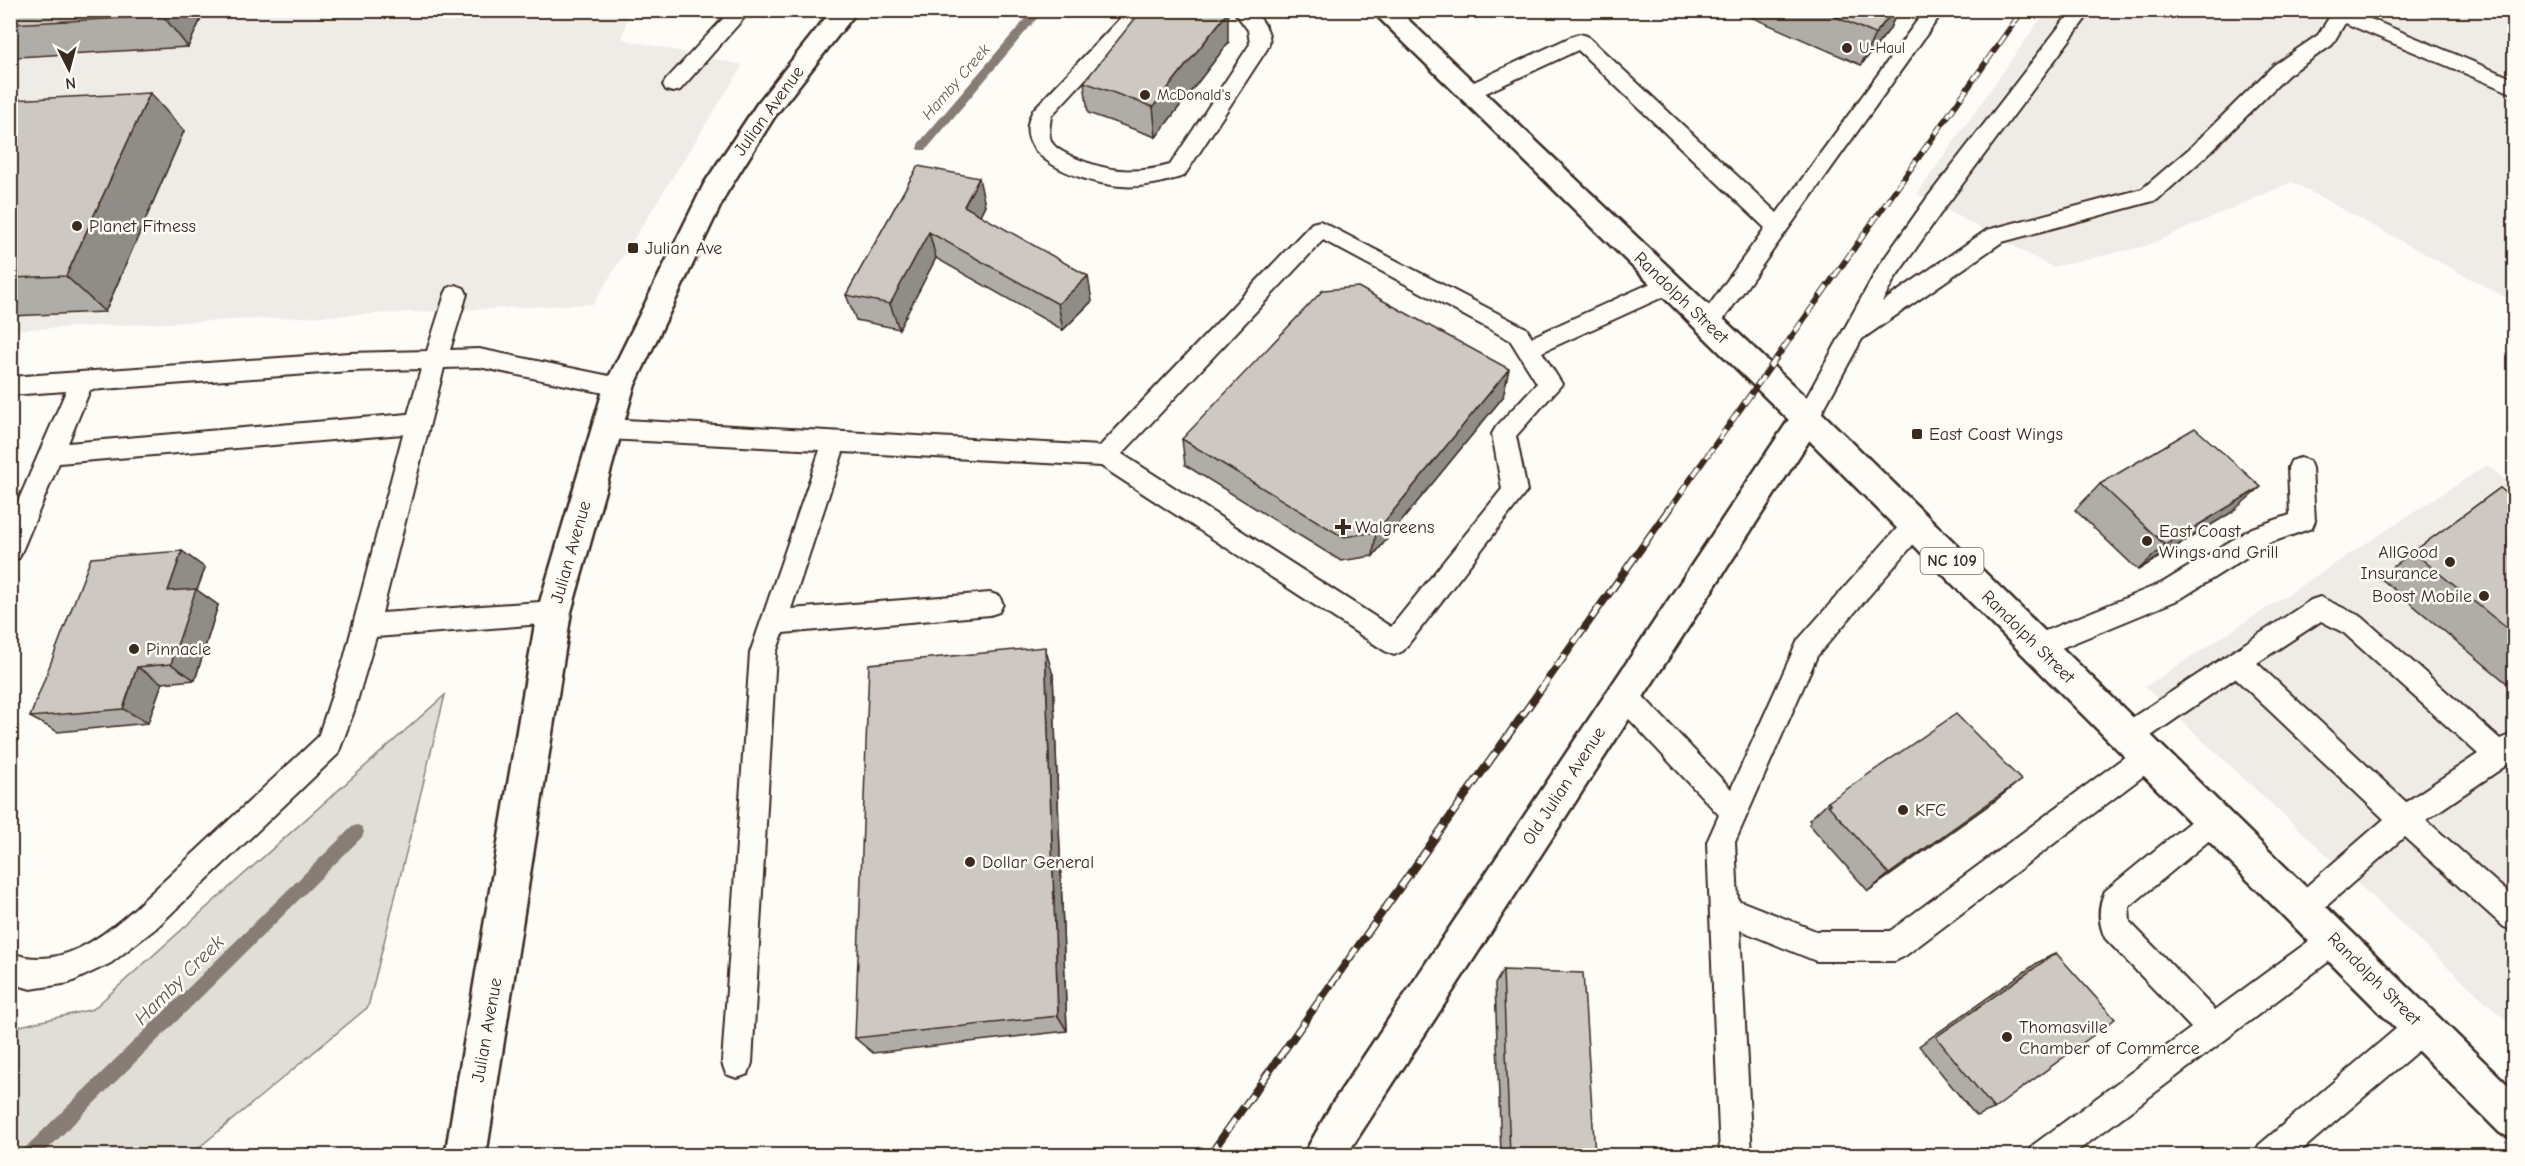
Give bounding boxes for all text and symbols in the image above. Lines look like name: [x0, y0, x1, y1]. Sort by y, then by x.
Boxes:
north arrow: [39, 39, 99, 99]
place label: U-Haul: [1859, 39, 1905, 57]
water label: Hamby Creek: [918, 41, 994, 123]
marker: U-Haul: [1840, 41, 1854, 55]
street label: Julian Avenue: [729, 62, 809, 160]
text: N: [64, 73, 77, 92]
place label: McDonald's: [1157, 86, 1231, 104]
marker: McDonald's: [1138, 88, 1152, 102]
place label: Planet Fitness: [89, 216, 196, 237]
marker: Planet Fitness: [70, 219, 84, 233]
place label: Julian Ave: [645, 238, 722, 259]
marker: Julian Ave: [626, 241, 640, 255]
street label: Randolph Street: [1629, 248, 1733, 349]
place label: East Coast Wings: [1929, 424, 2063, 445]
marker: East Coast Wings: [1910, 427, 1924, 441]
street label: Julian Avenue: [546, 498, 596, 606]
place label: Walgreens: [1355, 517, 1434, 538]
marker: Walgreens: [1336, 520, 1350, 534]
place label: East Coast Wings and Grill: [2159, 521, 2278, 563]
marker: East Coast Wings and Grill: [2140, 534, 2154, 548]
place label: AllGood Insurance: [2361, 542, 2438, 584]
road number: NC 109: [1920, 548, 1984, 574]
marker: AllGood Insurance: [2443, 555, 2457, 569]
street label: Randolph Street: [1977, 586, 2080, 689]
place label: Boost Mobile: [2372, 586, 2472, 607]
marker: Boost Mobile: [2477, 589, 2491, 603]
place label: Pinnacle: [146, 639, 211, 660]
marker: Pinnacle: [127, 642, 141, 656]
street label: Old Julian Avenue: [1518, 723, 1610, 849]
place label: KFC: [1915, 800, 1946, 821]
marker: KFC: [1896, 803, 1910, 817]
place label: Dollar General: [982, 852, 1094, 873]
marker: Dollar General: [963, 855, 977, 869]
street label: Randolph Street: [2323, 928, 2426, 1031]
water label: Hamby Creek: [129, 930, 229, 1030]
street label: Julian Avenue: [467, 976, 507, 1084]
place label: Thomasville Chamber of Commerce: [2019, 1017, 2200, 1059]
marker: Thomasville Chamber of Commerce: [2000, 1030, 2014, 1044]

